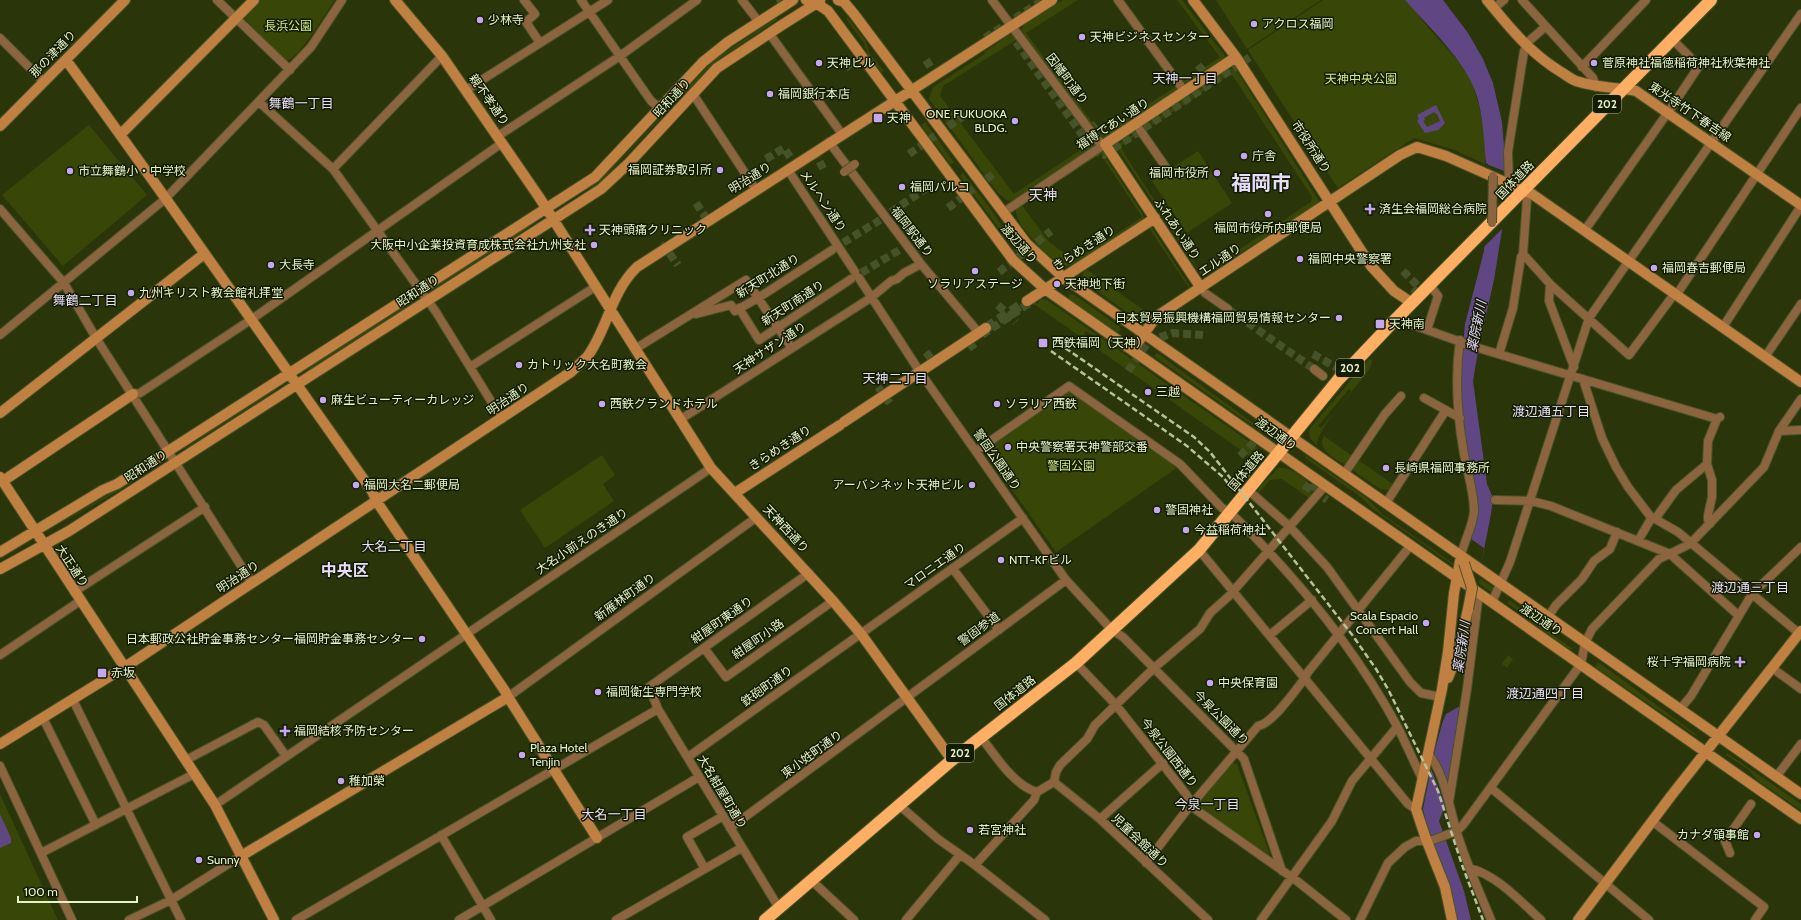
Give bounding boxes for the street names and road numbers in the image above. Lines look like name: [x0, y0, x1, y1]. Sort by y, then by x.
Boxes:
street label: 那の津通り: [26, 27, 79, 80]
street label: 因幡町通り: [1043, 50, 1091, 107]
street label: 親不孝通り: [466, 71, 513, 129]
street label: 昭和通り: [650, 75, 693, 120]
street label: 東光寺竹下春吉線: [1646, 79, 1734, 145]
street label: 福博であい通り: [1073, 94, 1152, 153]
road number: 202: [1593, 95, 1621, 113]
street label: 市役所通り: [1289, 117, 1334, 176]
street label: 国体道路: [1493, 157, 1537, 202]
street label: 明治通り: [725, 158, 774, 197]
street label: メルヘン通り: [797, 167, 850, 235]
street label: ふれあい通り: [1151, 195, 1204, 263]
street label: 福岡駅通り: [888, 203, 937, 260]
street label: 渡辺通り: [998, 221, 1041, 267]
street label: きらめき通り: [1049, 222, 1118, 273]
street label: エル通り: [1196, 240, 1244, 279]
street label: 新天町北通り: [733, 250, 802, 301]
street label: 昭和通り: [394, 271, 442, 310]
street label: 新天町南通り: [758, 277, 827, 328]
street label: 天神サザン通り: [730, 318, 809, 377]
road number: 202: [1336, 359, 1364, 377]
street label: 明治通り: [484, 379, 532, 418]
street label: 渡辺通り: [1252, 413, 1300, 454]
street label: きらめき通り: [745, 422, 814, 473]
street label: 警固公園通り: [971, 426, 1024, 494]
street label: 昭和通り: [122, 446, 170, 485]
street label: 国体道路: [1224, 447, 1267, 494]
street label: 天神西通り: [760, 502, 812, 556]
street label: 大名小前えのき通り: [533, 504, 631, 577]
street label: マロニエ通り: [901, 539, 969, 592]
street label: 大正通り: [53, 542, 92, 590]
street label: 明治通り: [214, 557, 262, 596]
street label: 新雁林町通り: [591, 569, 658, 624]
street label: 紺屋町東通り: [688, 593, 756, 646]
street label: 渡辺通り: [1517, 600, 1565, 639]
street label: 警固参道: [955, 608, 1003, 649]
street label: 紺屋町小路: [729, 615, 787, 662]
street label: 鉄砲町通り: [738, 662, 795, 709]
street label: 国体道路: [991, 672, 1038, 713]
street label: 今泉公園通り: [1191, 687, 1252, 748]
street label: 今泉公園西通り: [1138, 715, 1201, 790]
street label: 東小姓町通り: [778, 726, 845, 781]
road number: 202: [946, 744, 974, 762]
street label: 大名紺屋町通り: [694, 752, 750, 832]
street label: 児童会館通り: [1109, 811, 1172, 871]

